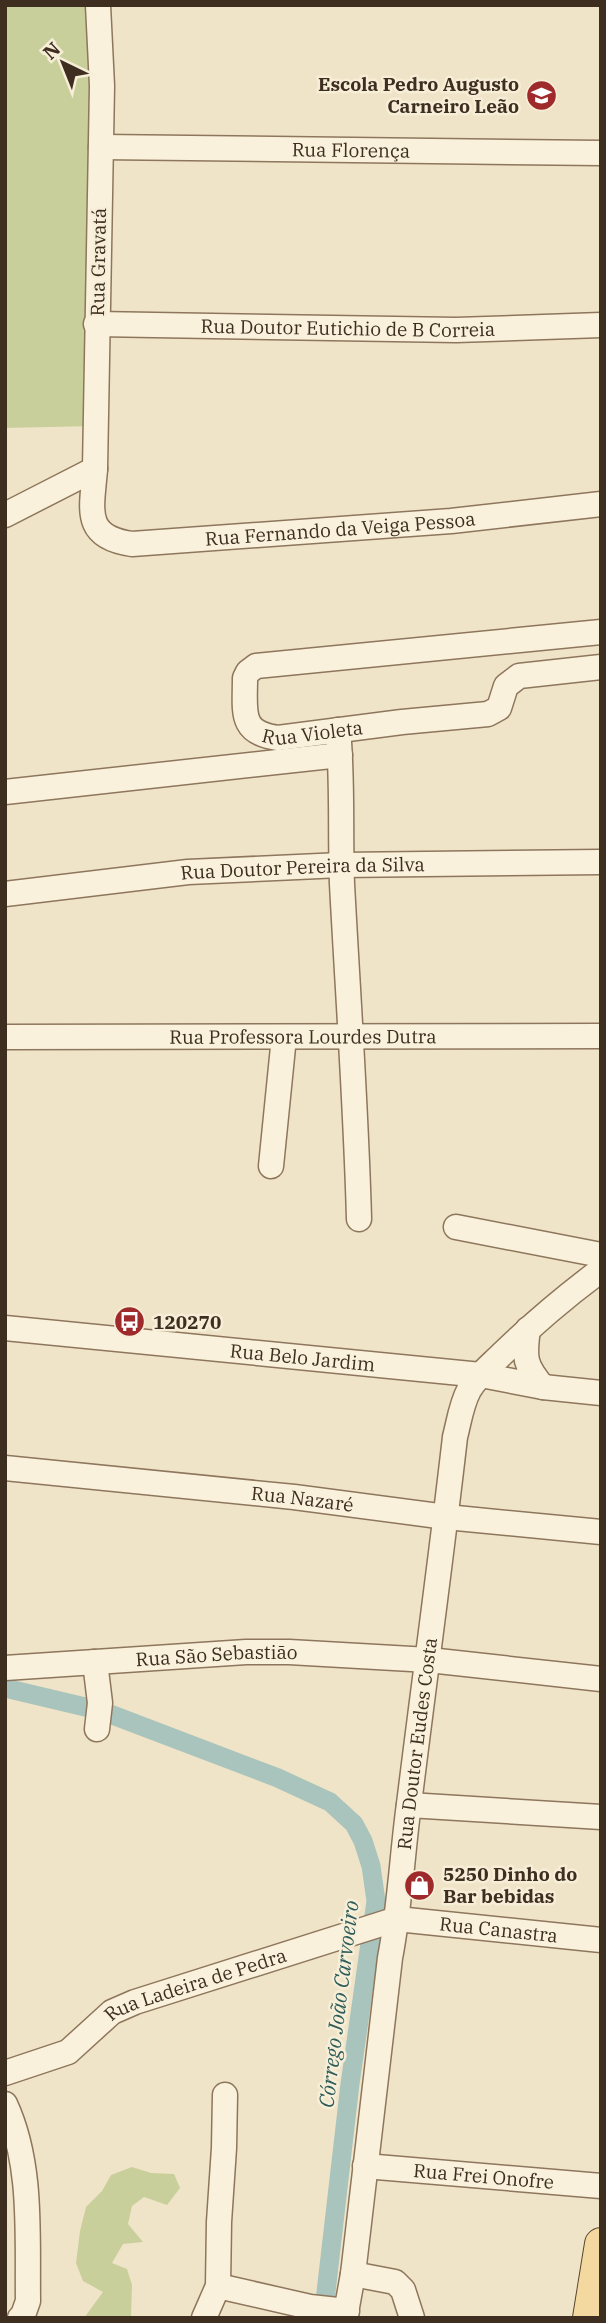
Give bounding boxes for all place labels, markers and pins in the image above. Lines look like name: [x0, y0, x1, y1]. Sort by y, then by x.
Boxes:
place label: Escola Pedro Augusto Carneiro Leão: [318, 72, 519, 118]
school or university icon: Escola Pedro Augusto Carneiro Leão: [525, 78, 559, 112]
bus stop icon: 120270: [113, 1305, 147, 1339]
place label: 120270: [153, 1310, 221, 1334]
place label: 5250 Dinho do Bar bebidas: [443, 1862, 577, 1908]
shop icon: 5250 Dinho do Bar bebidas: [403, 1868, 437, 1902]

